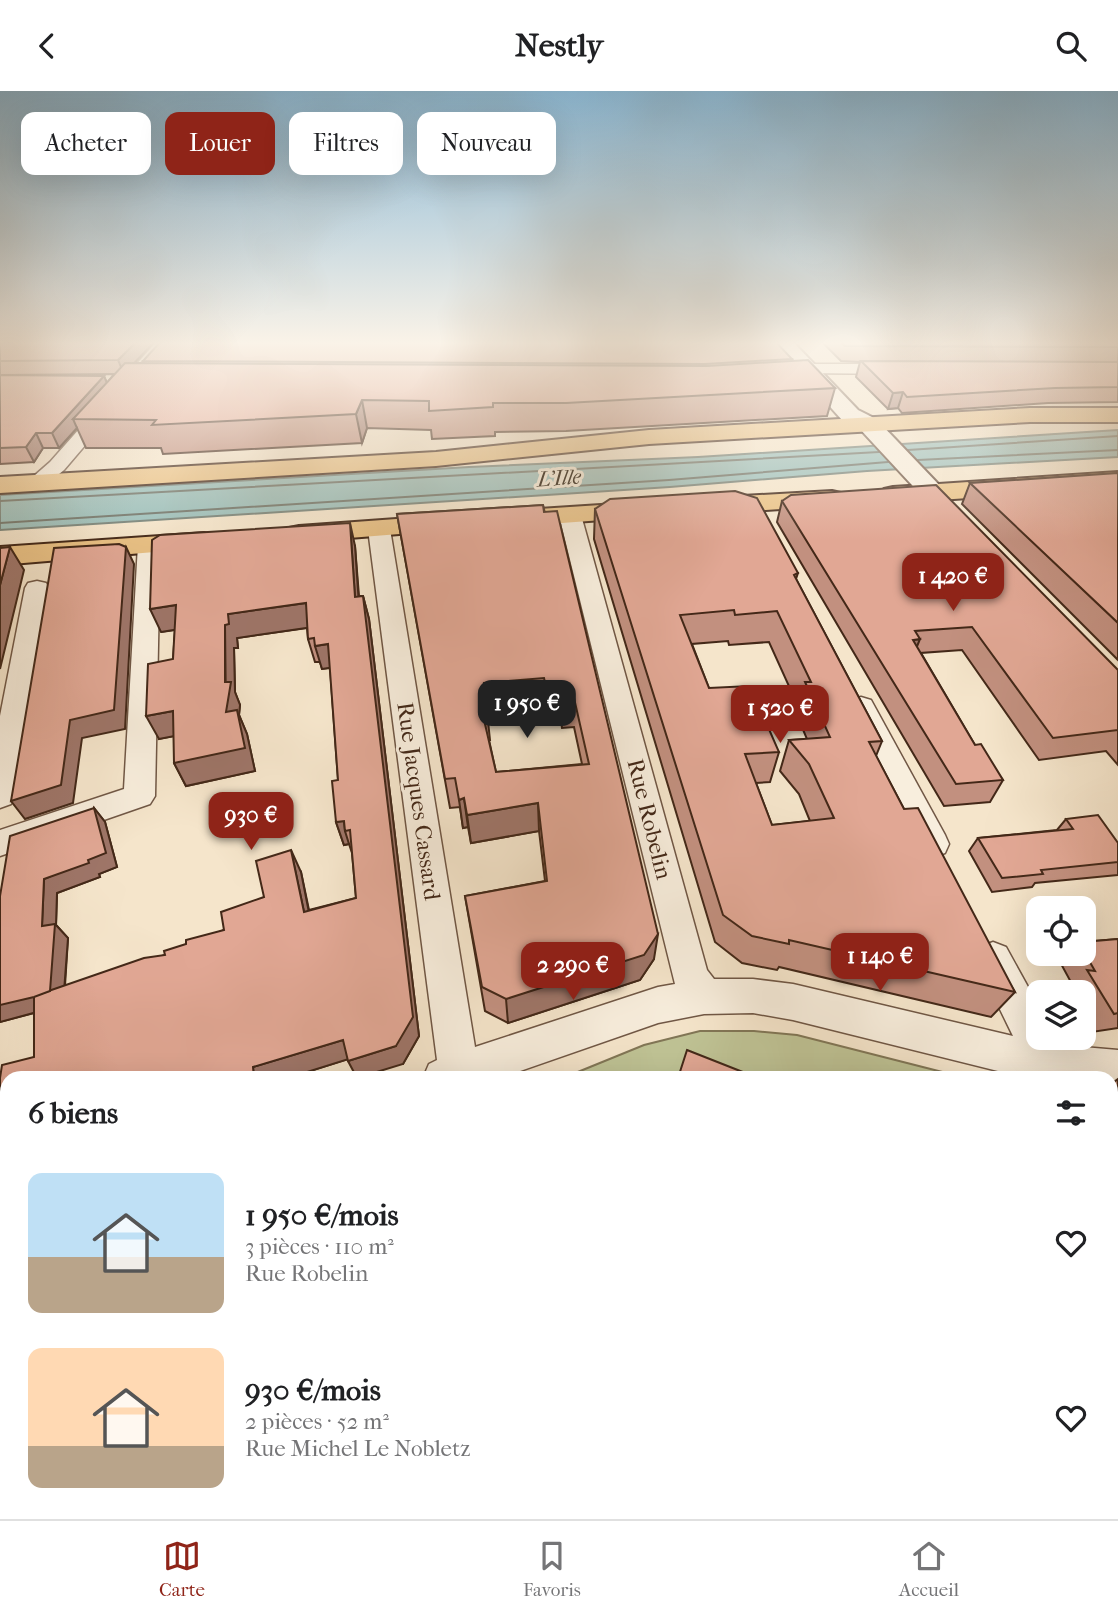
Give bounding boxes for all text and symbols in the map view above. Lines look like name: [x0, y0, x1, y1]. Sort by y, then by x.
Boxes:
icon: back: [28, 27, 66, 65]
text: Nestly: [515, 27, 603, 64]
icon: search: [1052, 27, 1090, 65]
chip: Acheter: [21, 112, 151, 175]
chip: Louer: [165, 112, 275, 175]
chip: Filtres: [289, 112, 403, 175]
chip: Nouveau: [417, 112, 556, 175]
water label: L'Ille: [534, 464, 582, 492]
pin: 1 420 €: [888, 553, 1018, 613]
text: 1 420 €: [918, 562, 988, 589]
pin: 1 950 €: [462, 681, 592, 740]
pin: 1 520 €: [715, 685, 845, 745]
text: 1 950 €: [494, 689, 560, 716]
text: 1 520 €: [747, 694, 813, 721]
street label: Rue Jacques Cassard: [391, 700, 446, 902]
street label: Rue Robelin: [621, 756, 678, 883]
pin: 930 €: [202, 793, 300, 852]
text: 930 €: [225, 801, 277, 828]
map controls: [1026, 896, 1096, 1050]
button: locate: [1026, 896, 1096, 966]
pin: 1 140 €: [815, 933, 945, 993]
text: 1 140 €: [847, 942, 913, 969]
pin: 2 290 €: [508, 943, 638, 1002]
text: 2 290 €: [537, 951, 609, 978]
button: layers: [1026, 980, 1096, 1050]
icon: filters: [1052, 1094, 1090, 1132]
text: 6 biens: [28, 1096, 118, 1131]
text: 1 950 €/mois: [245, 1198, 399, 1233]
icon: home: [84, 1201, 168, 1285]
icon: heart: [1052, 1224, 1090, 1262]
text: 3 pièces · 110 m²: [245, 1233, 394, 1260]
text: Rue Robelin: [245, 1260, 368, 1287]
text: 930 €/mois: [245, 1373, 381, 1408]
icon: home: [84, 1376, 168, 1460]
icon: heart: [1052, 1399, 1090, 1437]
text: 2 pièces · 52 m²: [245, 1408, 389, 1435]
text: Rue Michel Le Nobletz: [245, 1435, 470, 1462]
tab: Carte: [159, 1537, 205, 1601]
tab: Favoris: [523, 1537, 581, 1601]
tab: Accueil: [899, 1537, 959, 1601]

